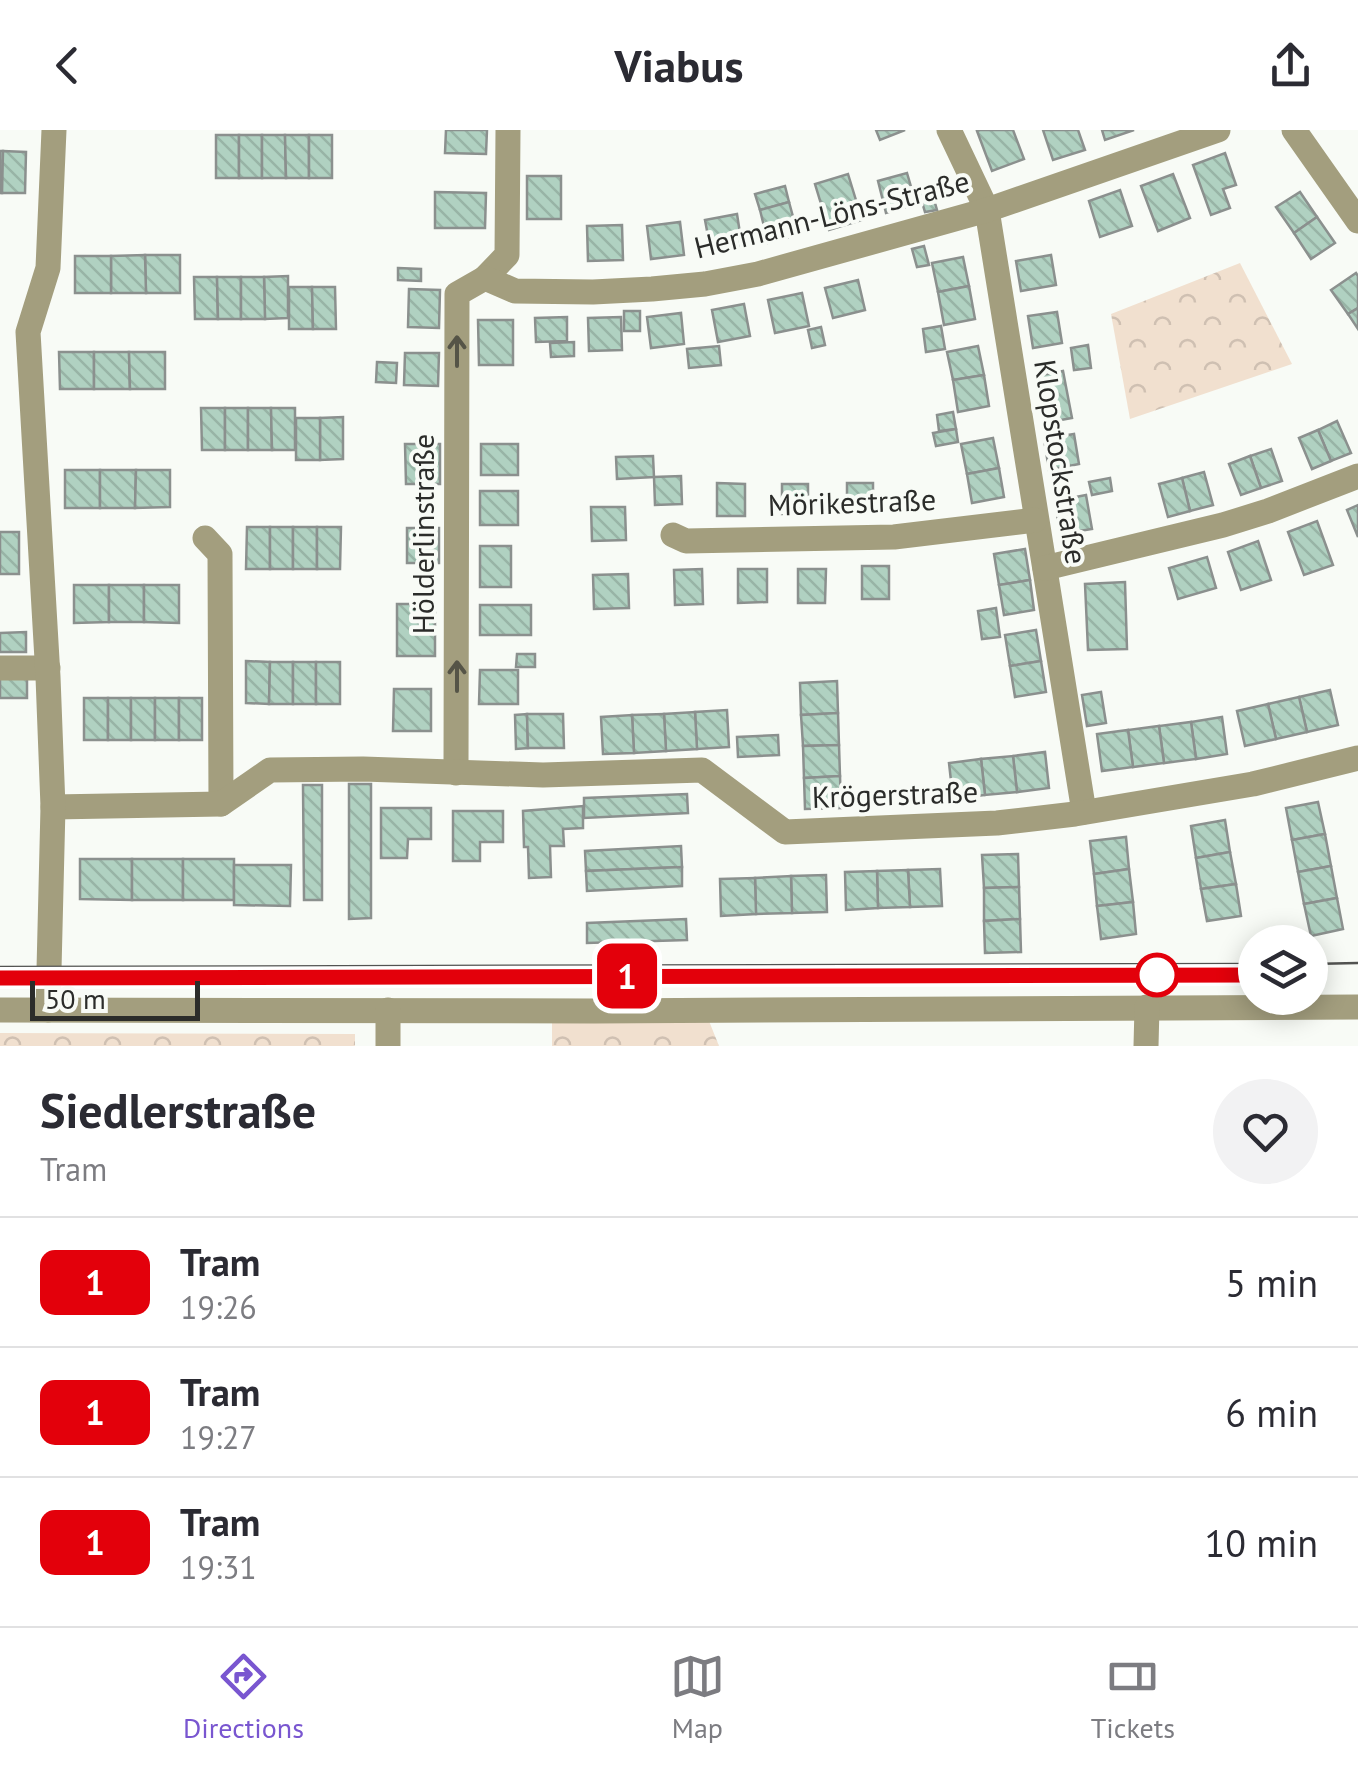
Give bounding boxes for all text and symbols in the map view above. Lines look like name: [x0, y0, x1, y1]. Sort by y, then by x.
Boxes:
text: Viabus: [615, 36, 743, 94]
icon: back: [40, 38, 95, 93]
icon: share: [1263, 38, 1318, 93]
street label: Hermann-Löns-Straße: [690, 160, 973, 267]
one-way arrow: [448, 335, 466, 368]
street label: Klopstockstraße: [1026, 357, 1097, 567]
street label: Hölderlinstraße: [403, 434, 442, 634]
street label: Mörikestraße: [767, 479, 937, 524]
one-way arrow: [448, 660, 466, 692]
street label: Krögerstraße: [811, 771, 979, 816]
map controls: [1238, 925, 1328, 1015]
button: layers: [1238, 925, 1328, 1015]
line badge: 1: [594, 944, 660, 1008]
text: 1: [617, 953, 637, 999]
unlabelled marker: [1136, 954, 1178, 996]
scale bar: [30, 976, 200, 1020]
text: 50 m: [45, 980, 106, 1017]
text: Siedlerstraße: [40, 1079, 316, 1141]
button: heart: [1213, 1079, 1318, 1184]
text: Tram: [40, 1148, 107, 1190]
text: Tram: [180, 1237, 260, 1286]
text: 5 min: [1225, 1258, 1318, 1307]
text: 1: [85, 1259, 105, 1305]
text: 19:26: [180, 1286, 257, 1328]
text: Tram: [180, 1367, 260, 1416]
text: 6 min: [1225, 1388, 1318, 1437]
text: 1: [85, 1389, 105, 1435]
text: 19:27: [180, 1416, 257, 1458]
text: Tram: [180, 1497, 260, 1546]
text: 10 min: [1205, 1518, 1318, 1567]
text: 1: [85, 1519, 105, 1565]
text: 19:31: [180, 1546, 257, 1588]
tab: Directions: [183, 1649, 304, 1746]
tab: Map: [670, 1649, 725, 1746]
tab: Tickets: [1091, 1649, 1175, 1746]

